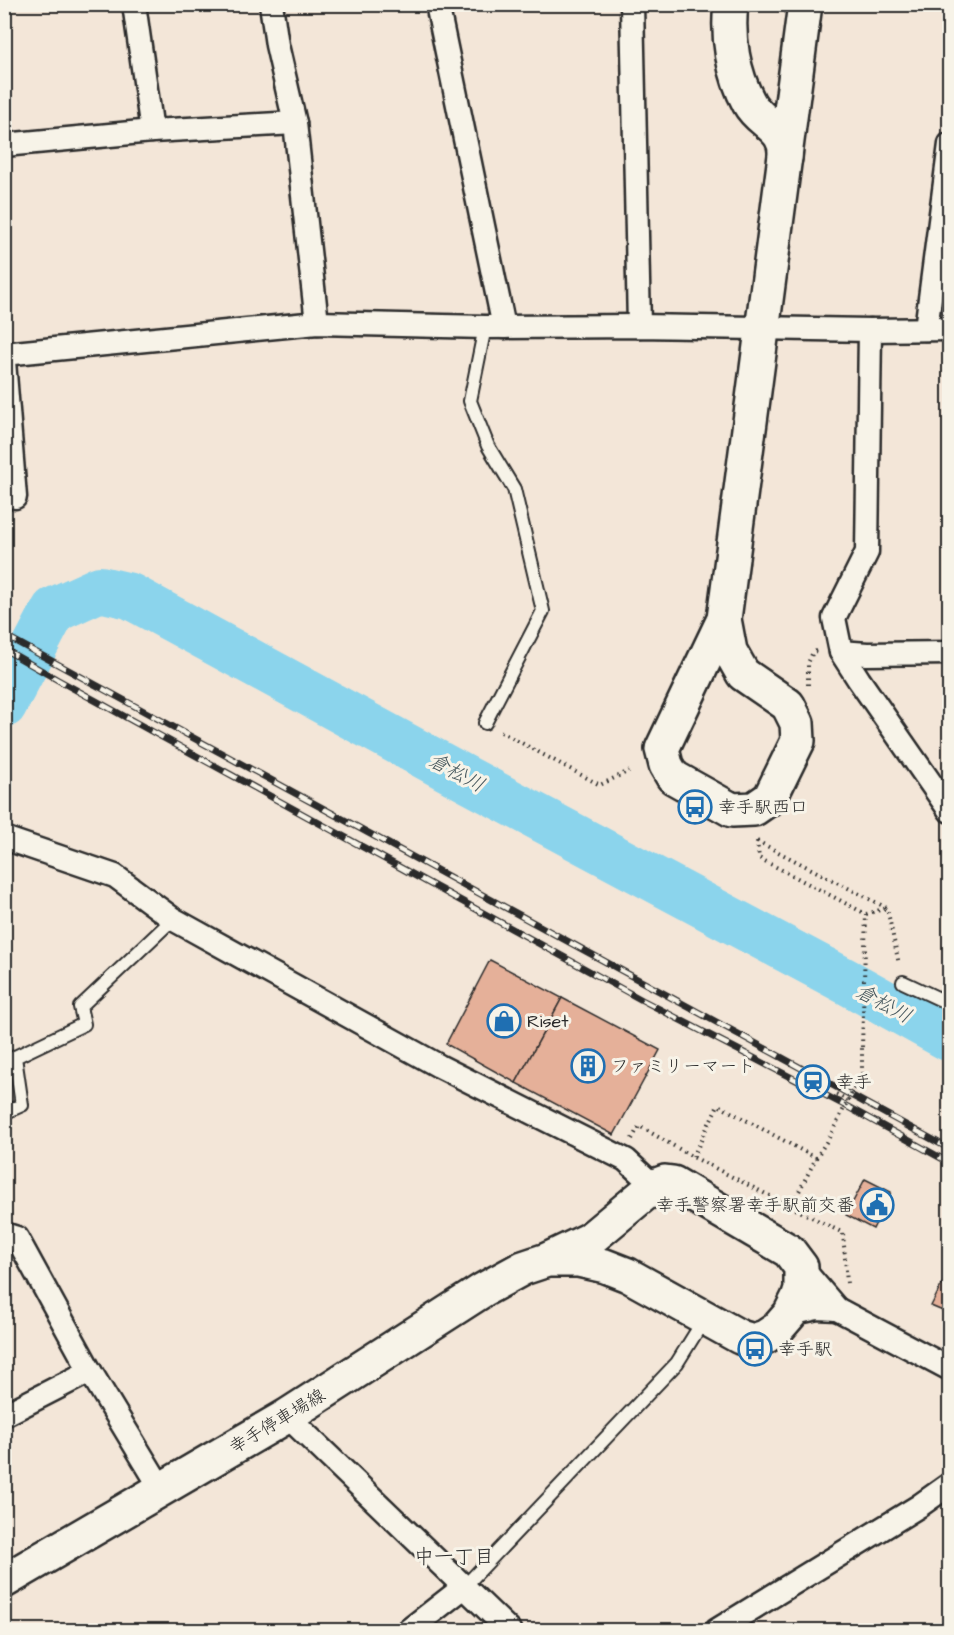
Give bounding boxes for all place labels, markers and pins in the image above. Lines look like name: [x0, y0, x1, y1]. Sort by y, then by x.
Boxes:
bus stop icon: 幸手駅西口: [677, 789, 713, 825]
place label: 幸手駅西口: [718, 795, 808, 820]
shop icon: Riset: [486, 1003, 522, 1039]
place label: Riset: [527, 1009, 569, 1034]
building icon: ファミリーマート: [570, 1048, 606, 1084]
place label: ファミリーマート: [611, 1054, 755, 1079]
station icon: 幸手: [795, 1064, 831, 1100]
place label: 幸手: [836, 1070, 872, 1095]
public building icon: 幸手警察署幸手駅前交番: [859, 1187, 895, 1223]
place label: 幸手警察署幸手駅前交番: [656, 1193, 854, 1218]
bus stop icon: 幸手駅: [737, 1331, 773, 1367]
place label: 幸手駅: [778, 1337, 832, 1362]

